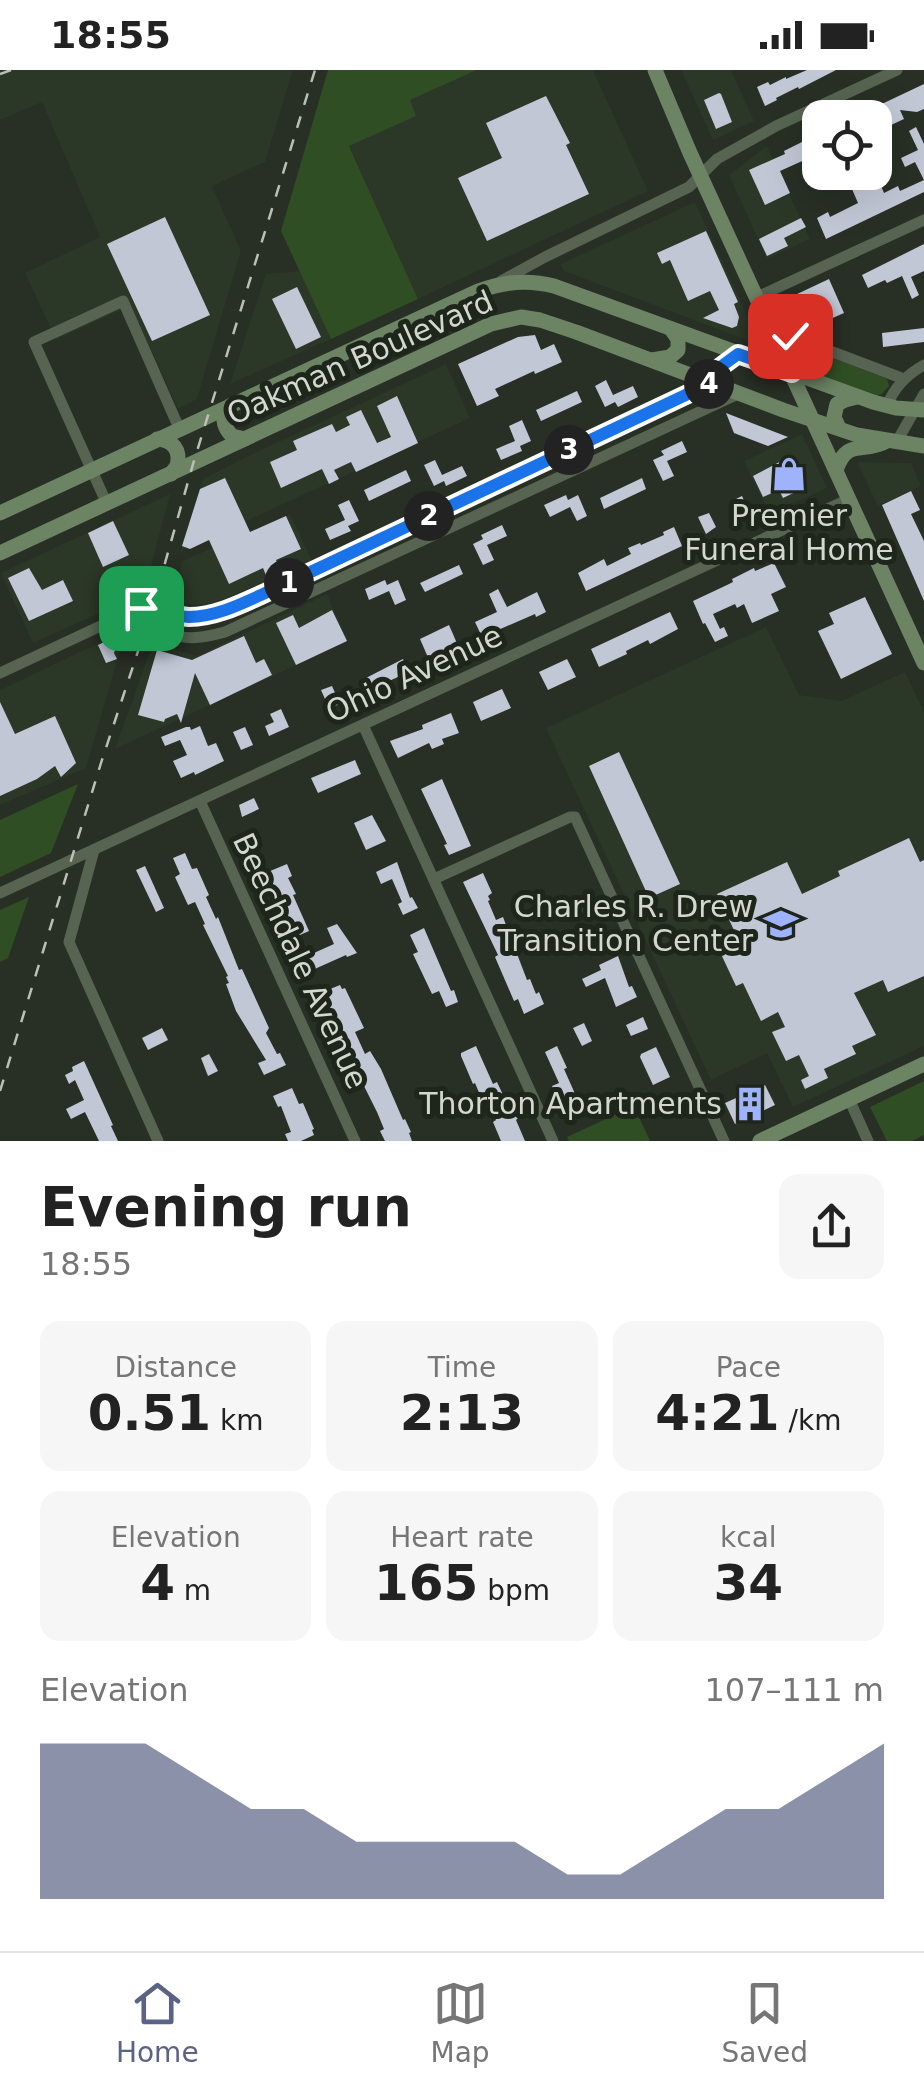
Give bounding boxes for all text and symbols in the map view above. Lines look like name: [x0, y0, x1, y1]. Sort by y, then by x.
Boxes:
text: 18:55: [50, 13, 171, 57]
map controls: [802, 100, 892, 190]
button: locate: [802, 100, 892, 190]
street label: Oakman Boulevard: [221, 283, 498, 432]
pin: [748, 294, 833, 379]
icon: check: [763, 309, 818, 364]
pin: 4: [684, 359, 734, 409]
text: 4: [699, 367, 719, 400]
pin: 3: [544, 425, 594, 475]
text: 3: [559, 433, 579, 466]
shop icon: Premier Funeral Home: [770, 455, 808, 493]
pin: 2: [404, 491, 454, 541]
place label: Premier Funeral Home: [684, 498, 894, 567]
text: 2: [419, 499, 439, 532]
pin: 1: [264, 558, 314, 608]
pin: [99, 566, 184, 651]
text: 1: [279, 566, 299, 599]
icon: arrive: [114, 581, 169, 636]
street label: Ohio Avenue: [320, 617, 507, 730]
street label: Beechdale Avenue: [226, 827, 375, 1094]
place label: Charles R. Drew Transition Center: [496, 889, 754, 958]
school or university icon: Charles R. Drew Transition Center: [762, 905, 800, 943]
building icon: Thorton Apartments: [731, 1085, 769, 1123]
place label: Thorton Apartments: [418, 1086, 722, 1121]
button: share: [779, 1174, 884, 1279]
text: Evening run: [40, 1175, 412, 1239]
text: 18:55: [40, 1245, 132, 1283]
text: Distance: [114, 1351, 237, 1384]
text: Time: [428, 1351, 496, 1384]
text: Pace: [716, 1351, 781, 1384]
text: 0.51: [88, 1384, 211, 1442]
text: 2:13: [400, 1384, 524, 1442]
text: 4:21: [655, 1384, 780, 1442]
text: km: [211, 1404, 264, 1437]
text: /km: [780, 1404, 841, 1437]
text: Elevation: [111, 1521, 241, 1554]
text: Heart rate: [390, 1521, 534, 1554]
text: kcal: [720, 1521, 777, 1554]
text: 4: [140, 1554, 175, 1612]
text: 165: [374, 1554, 478, 1612]
text: 34: [714, 1554, 783, 1612]
text: m: [175, 1574, 211, 1607]
text: bpm: [478, 1574, 550, 1607]
text: Elevation: [40, 1671, 189, 1709]
text: 107–111 m: [705, 1671, 884, 1709]
tab: Home: [116, 1976, 199, 2069]
tab: Map: [431, 1976, 490, 2069]
tab: Saved: [722, 1976, 808, 2069]

